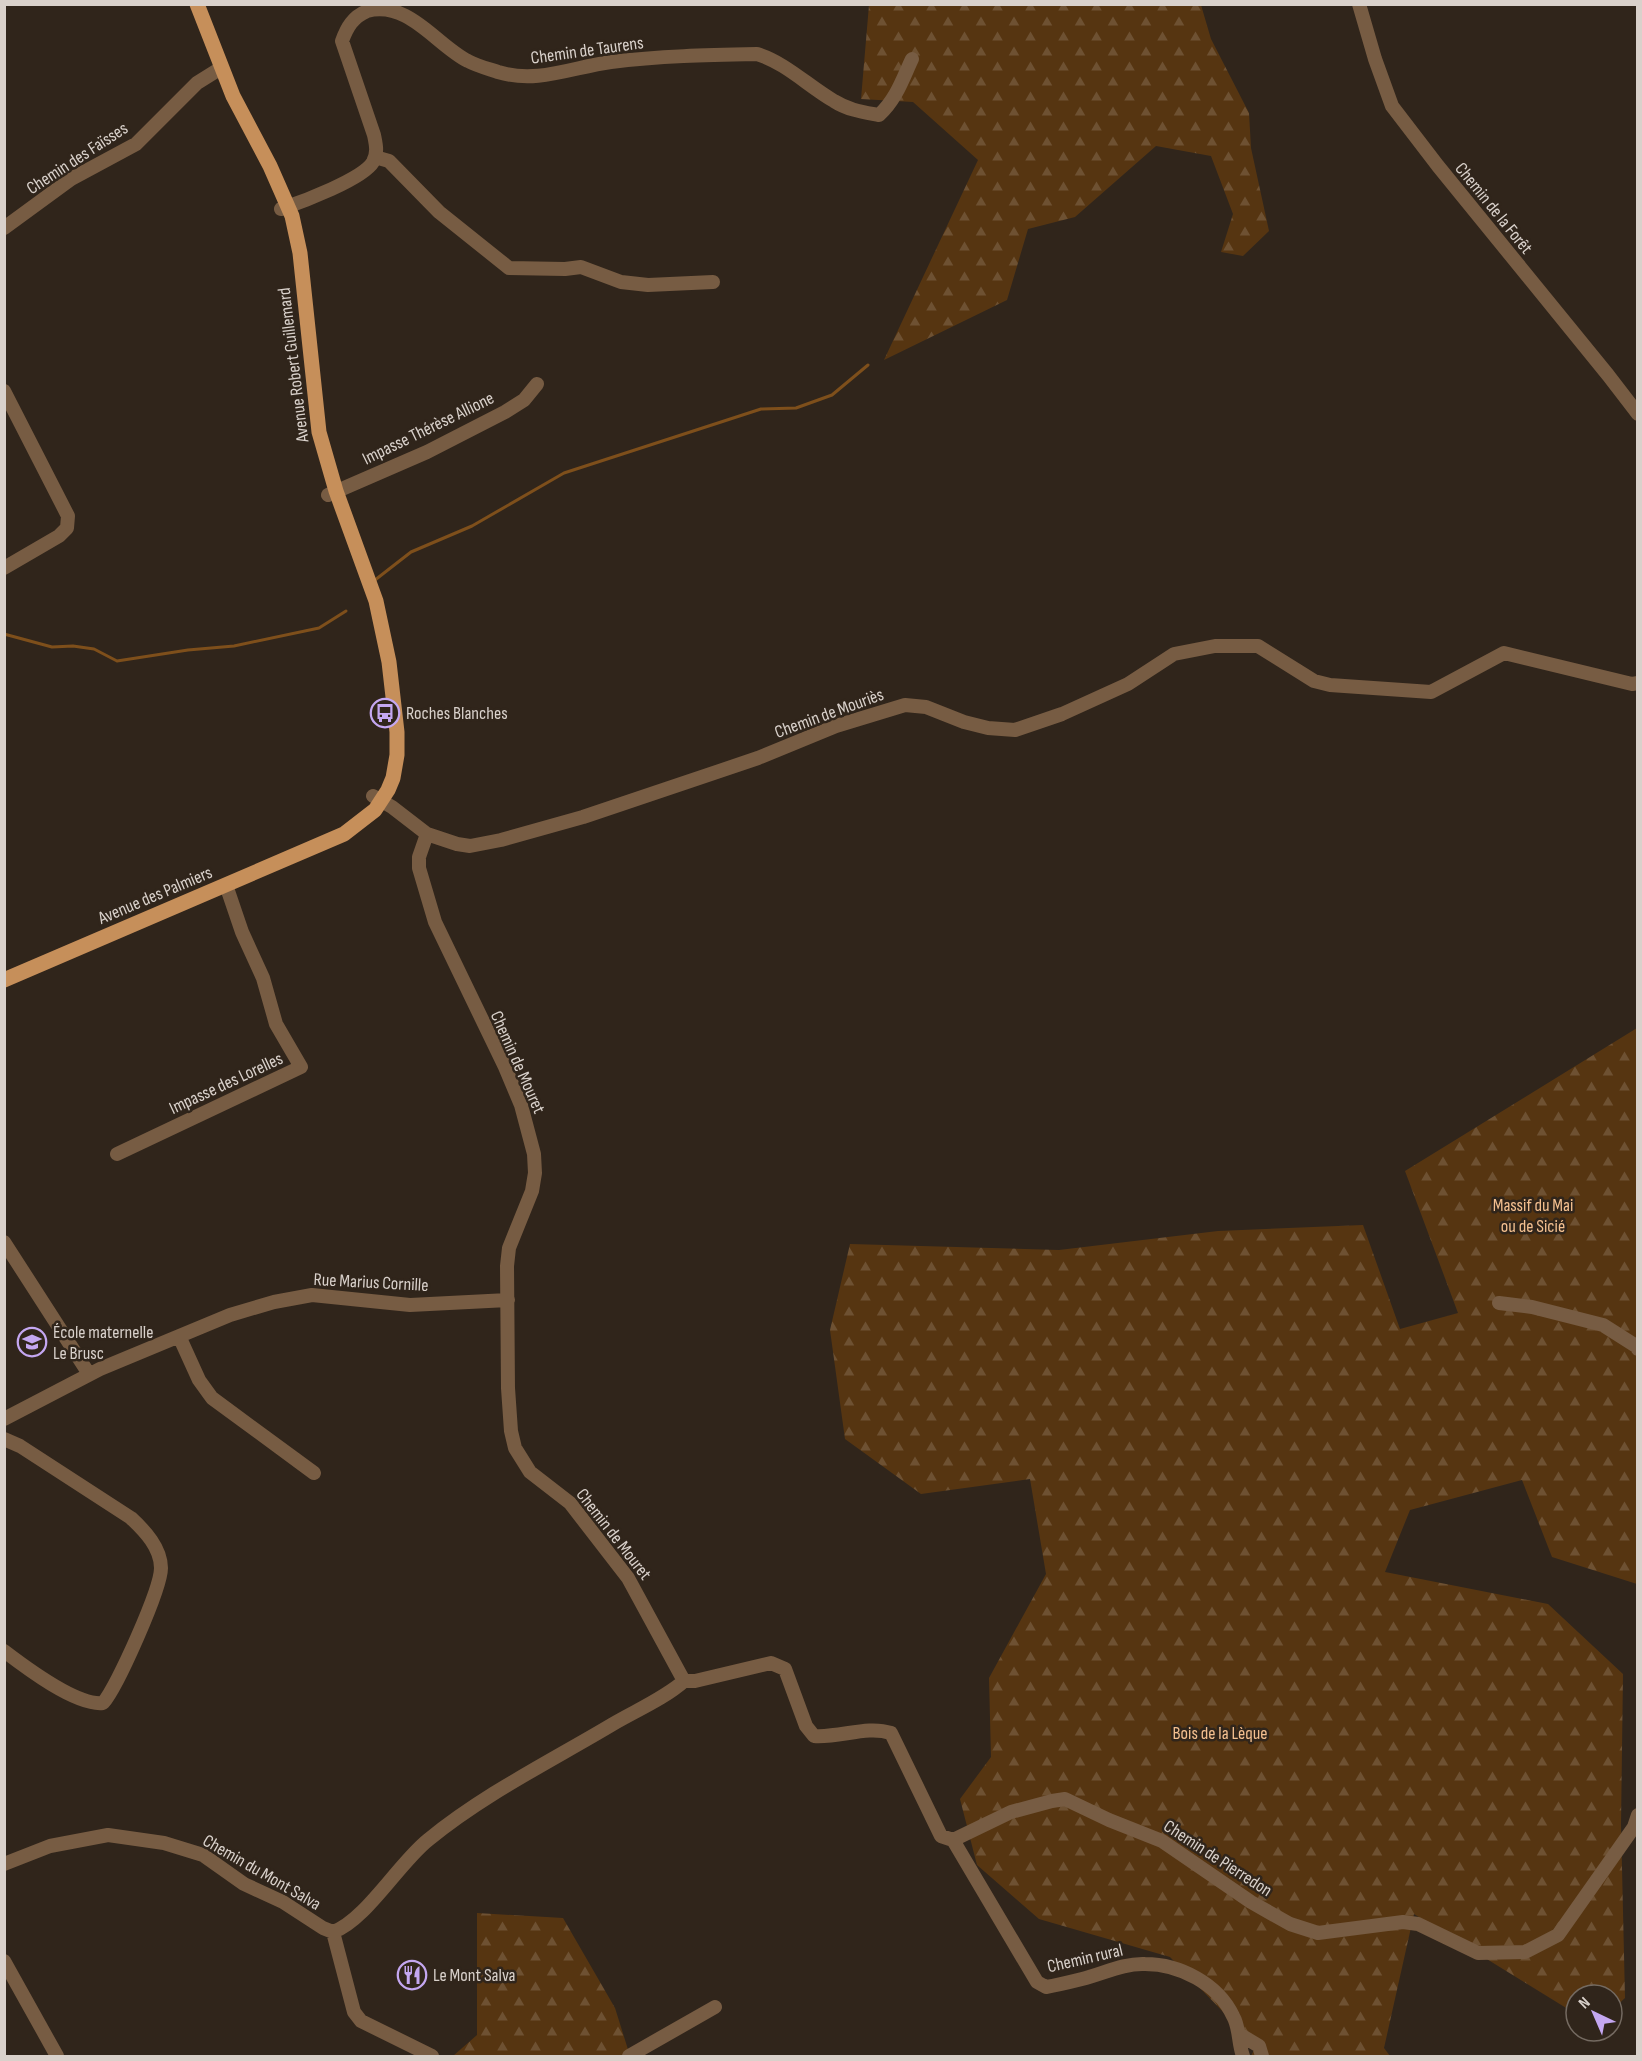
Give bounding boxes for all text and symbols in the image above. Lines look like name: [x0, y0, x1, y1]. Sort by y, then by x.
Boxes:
street label: Chemin de Taurens: [529, 32, 645, 69]
street label: Chemin des Faïsses: [23, 118, 132, 199]
street label: Chemin de la Forêt: [1450, 158, 1537, 259]
street label: Avenue Robert Guillemard: [274, 286, 314, 444]
street label: Impasse Thérèse Allione: [359, 387, 498, 469]
street label: Chemin de Mouriès: [772, 684, 887, 743]
bus stop icon: Roches Blanches: [369, 697, 401, 729]
place label: Roches Blanches: [406, 703, 508, 724]
street label: Avenue des Palmiers: [94, 862, 215, 929]
street label: Chemin de Mouret: [486, 1008, 550, 1117]
street label: Impasse des Lorelles: [166, 1048, 286, 1119]
park label: Massif du Mai ou de Sicié: [1493, 1195, 1573, 1237]
street label: Rue Marius Cornille: [313, 1269, 429, 1296]
place label: École maternelle Le Brusc: [53, 1322, 153, 1364]
school or university icon: École maternelle Le Brusc: [16, 1326, 48, 1358]
street label: Chemin de Mouret: [571, 1485, 656, 1585]
park label: Bois de la Lèque: [1173, 1723, 1267, 1744]
street label: Chemin de Pierredon: [1160, 1816, 1276, 1901]
street label: Chemin du Mont Salva: [199, 1830, 325, 1915]
street label: Chemin rural: [1045, 1940, 1125, 1977]
restaurant icon: Le Mont Salva: [396, 1959, 428, 1991]
place label: Le Mont Salva: [433, 1965, 516, 1986]
north arrow: [1564, 1983, 1624, 2043]
text: N: [1575, 1993, 1594, 2013]

